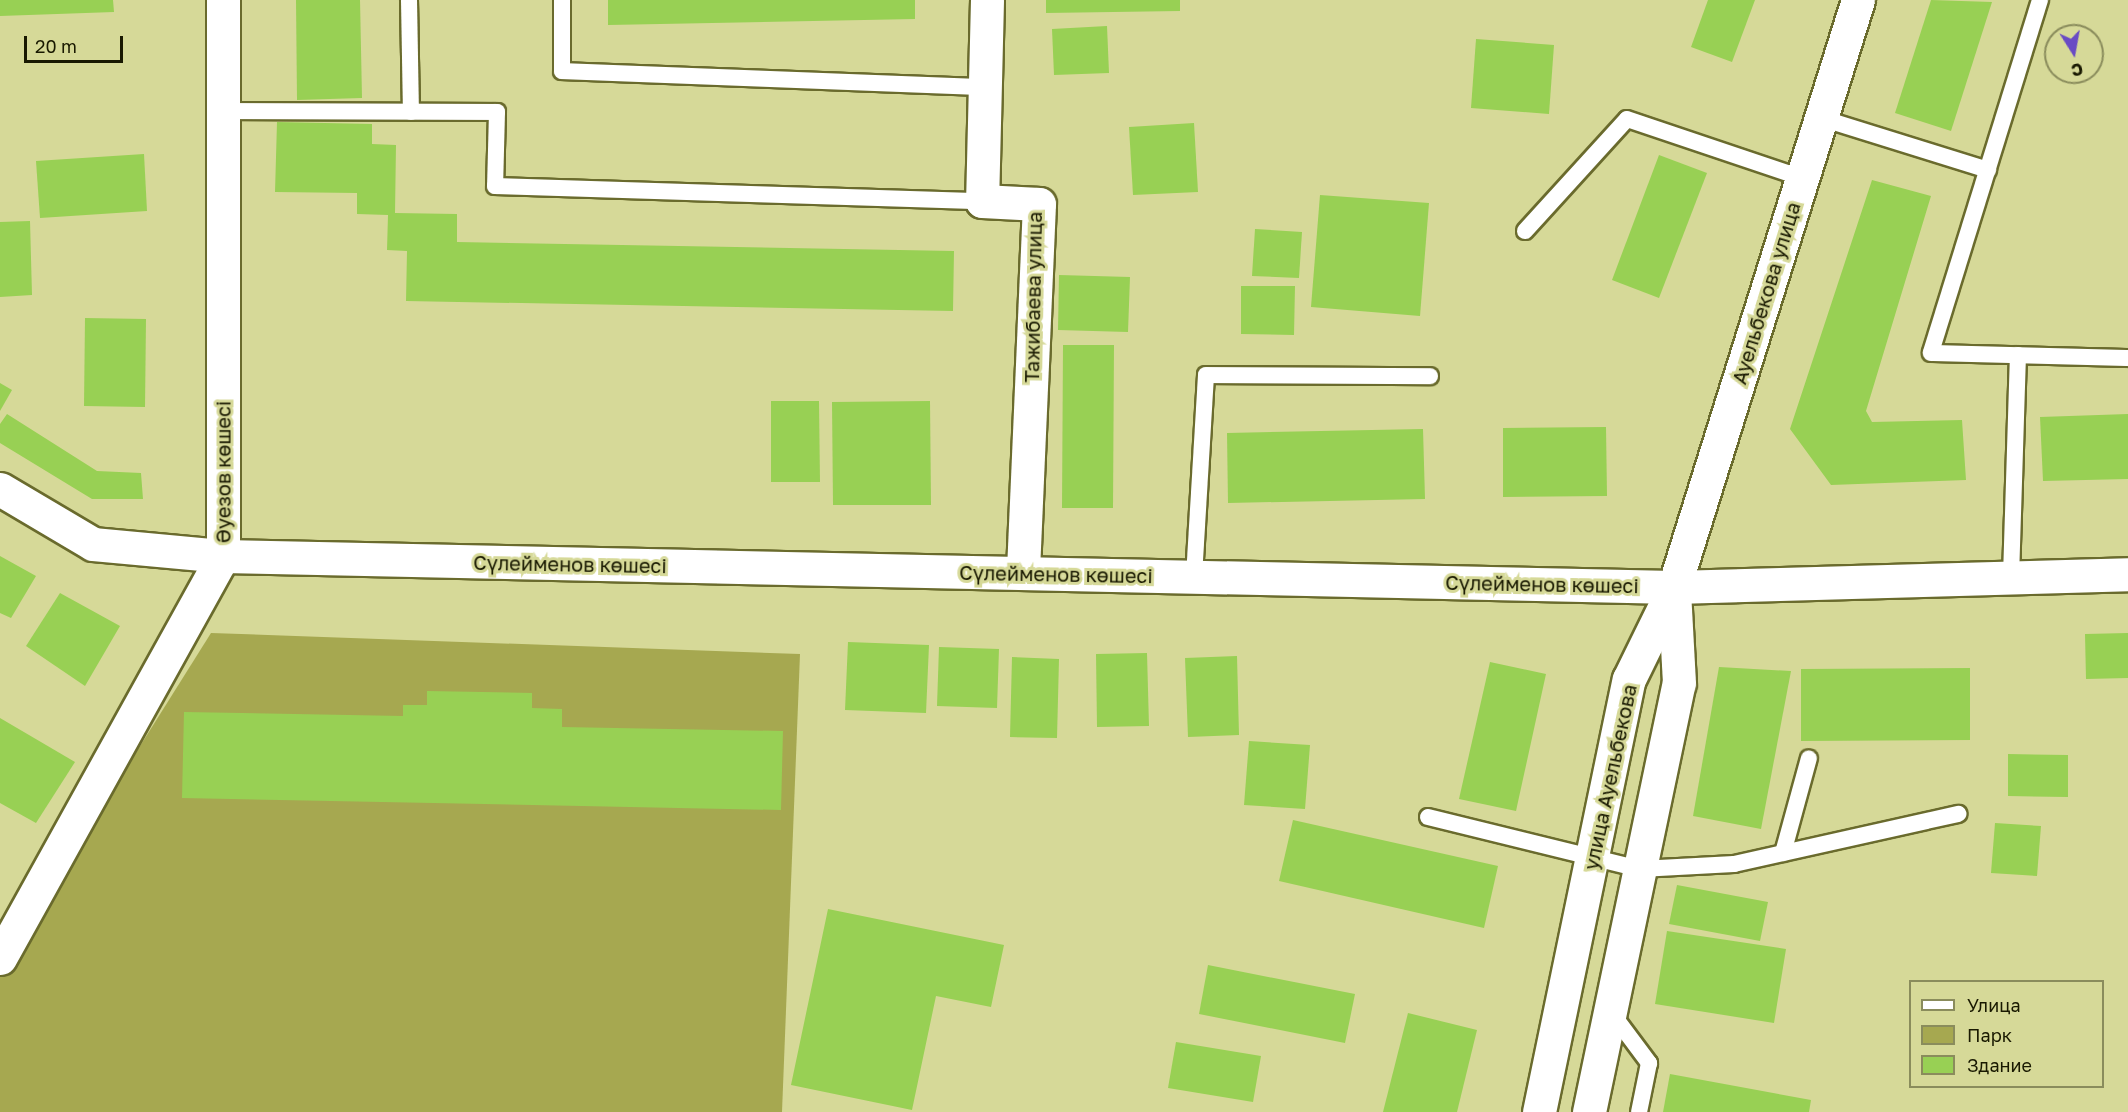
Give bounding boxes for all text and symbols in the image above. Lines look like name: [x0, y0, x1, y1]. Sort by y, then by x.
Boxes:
scale bar: [27, 24, 126, 62]
north arrow: [2044, 24, 2104, 84]
text: 20 m: [35, 35, 77, 57]
text: С: [2070, 59, 2085, 81]
street label: Ауельбекова улица: [1727, 199, 1805, 387]
street label: Тажибаева улица: [1020, 211, 1046, 383]
street label: Әуезов көшесі: [211, 401, 235, 543]
street label: Сүлейменов көшесі: [473, 550, 667, 578]
street label: Сүлейменов көшесі: [959, 560, 1153, 588]
street label: Сүлейменов көшесі: [1445, 570, 1639, 598]
street label: улица Ауельбекова: [1579, 682, 1641, 872]
legend: [1909, 980, 2104, 1088]
text: Улица: [1967, 994, 2021, 1016]
text: Парк: [1967, 1024, 2012, 1046]
text: Здание: [1967, 1054, 2032, 1076]

